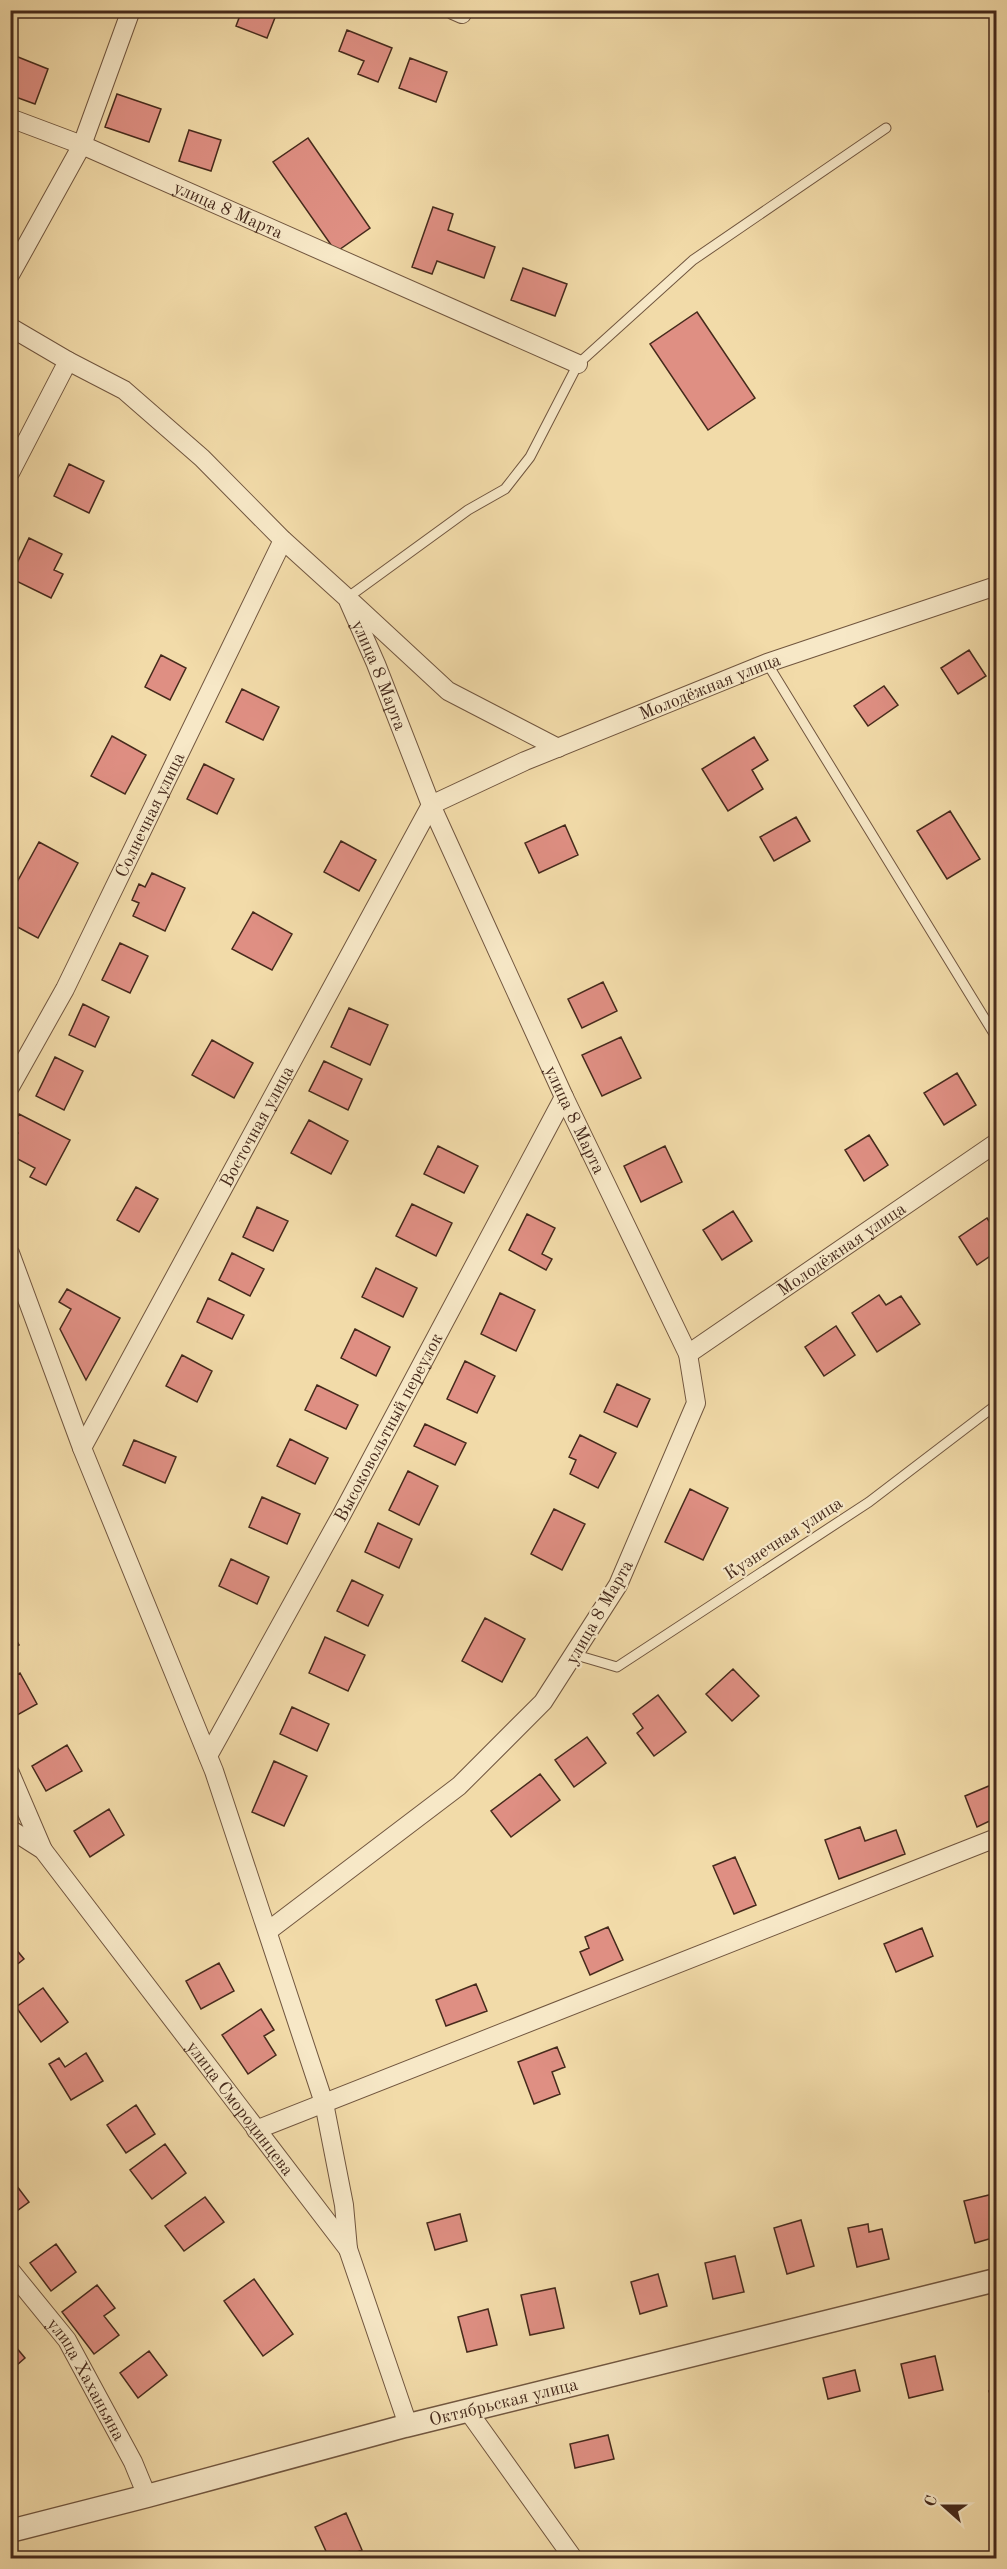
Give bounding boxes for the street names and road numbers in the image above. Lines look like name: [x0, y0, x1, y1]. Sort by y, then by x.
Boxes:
street label: улица 8 Марта: [171, 179, 285, 243]
street label: улица 8 Марта: [348, 618, 409, 733]
street label: Молодёжная улица: [637, 651, 783, 724]
street label: Солнечная улица: [113, 750, 188, 881]
street label: Восточная улица: [217, 1063, 298, 1190]
street label: улица 8 Марта: [541, 1063, 608, 1177]
street label: Молодёжная улица: [775, 1200, 909, 1300]
street label: Высоковольтный переулок: [332, 1330, 447, 1525]
street label: Кузнечная улица: [721, 1494, 846, 1584]
street label: улица 8 Марта: [563, 1557, 637, 1668]
street label: улица Смородинцева: [182, 2038, 297, 2180]
street label: улица Хаханьяна: [43, 2315, 128, 2444]
street label: Октябрьская улица: [427, 2376, 580, 2430]

